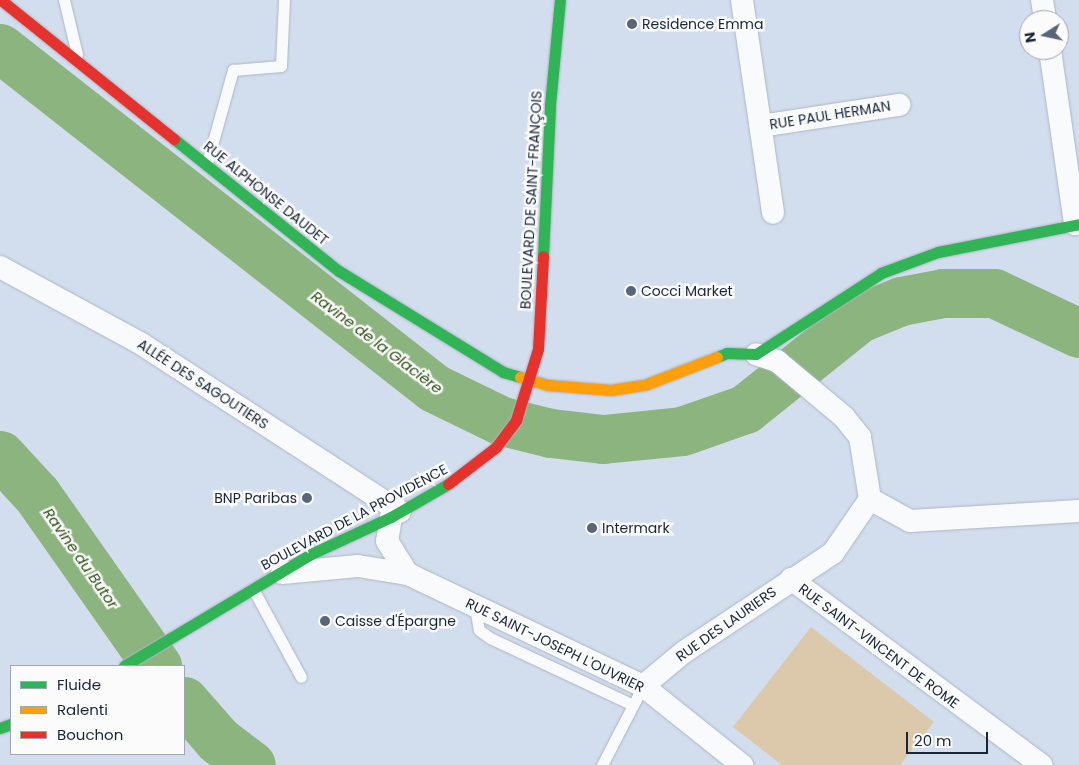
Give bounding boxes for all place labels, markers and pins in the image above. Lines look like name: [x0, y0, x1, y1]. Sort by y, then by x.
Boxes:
place label: Residence Emma: [642, 16, 763, 32]
marker: Residence Emma: [626, 18, 638, 30]
place label: Cocci Market: [641, 283, 733, 299]
marker: Cocci Market: [625, 285, 637, 297]
place label: BNP Paribas: [214, 490, 297, 506]
marker: BNP Paribas: [301, 492, 313, 504]
place label: Intermark: [602, 520, 670, 536]
marker: Intermark: [586, 522, 598, 534]
place label: Caisse d'Épargne: [335, 613, 456, 629]
marker: Caisse d'Épargne: [319, 615, 331, 627]

